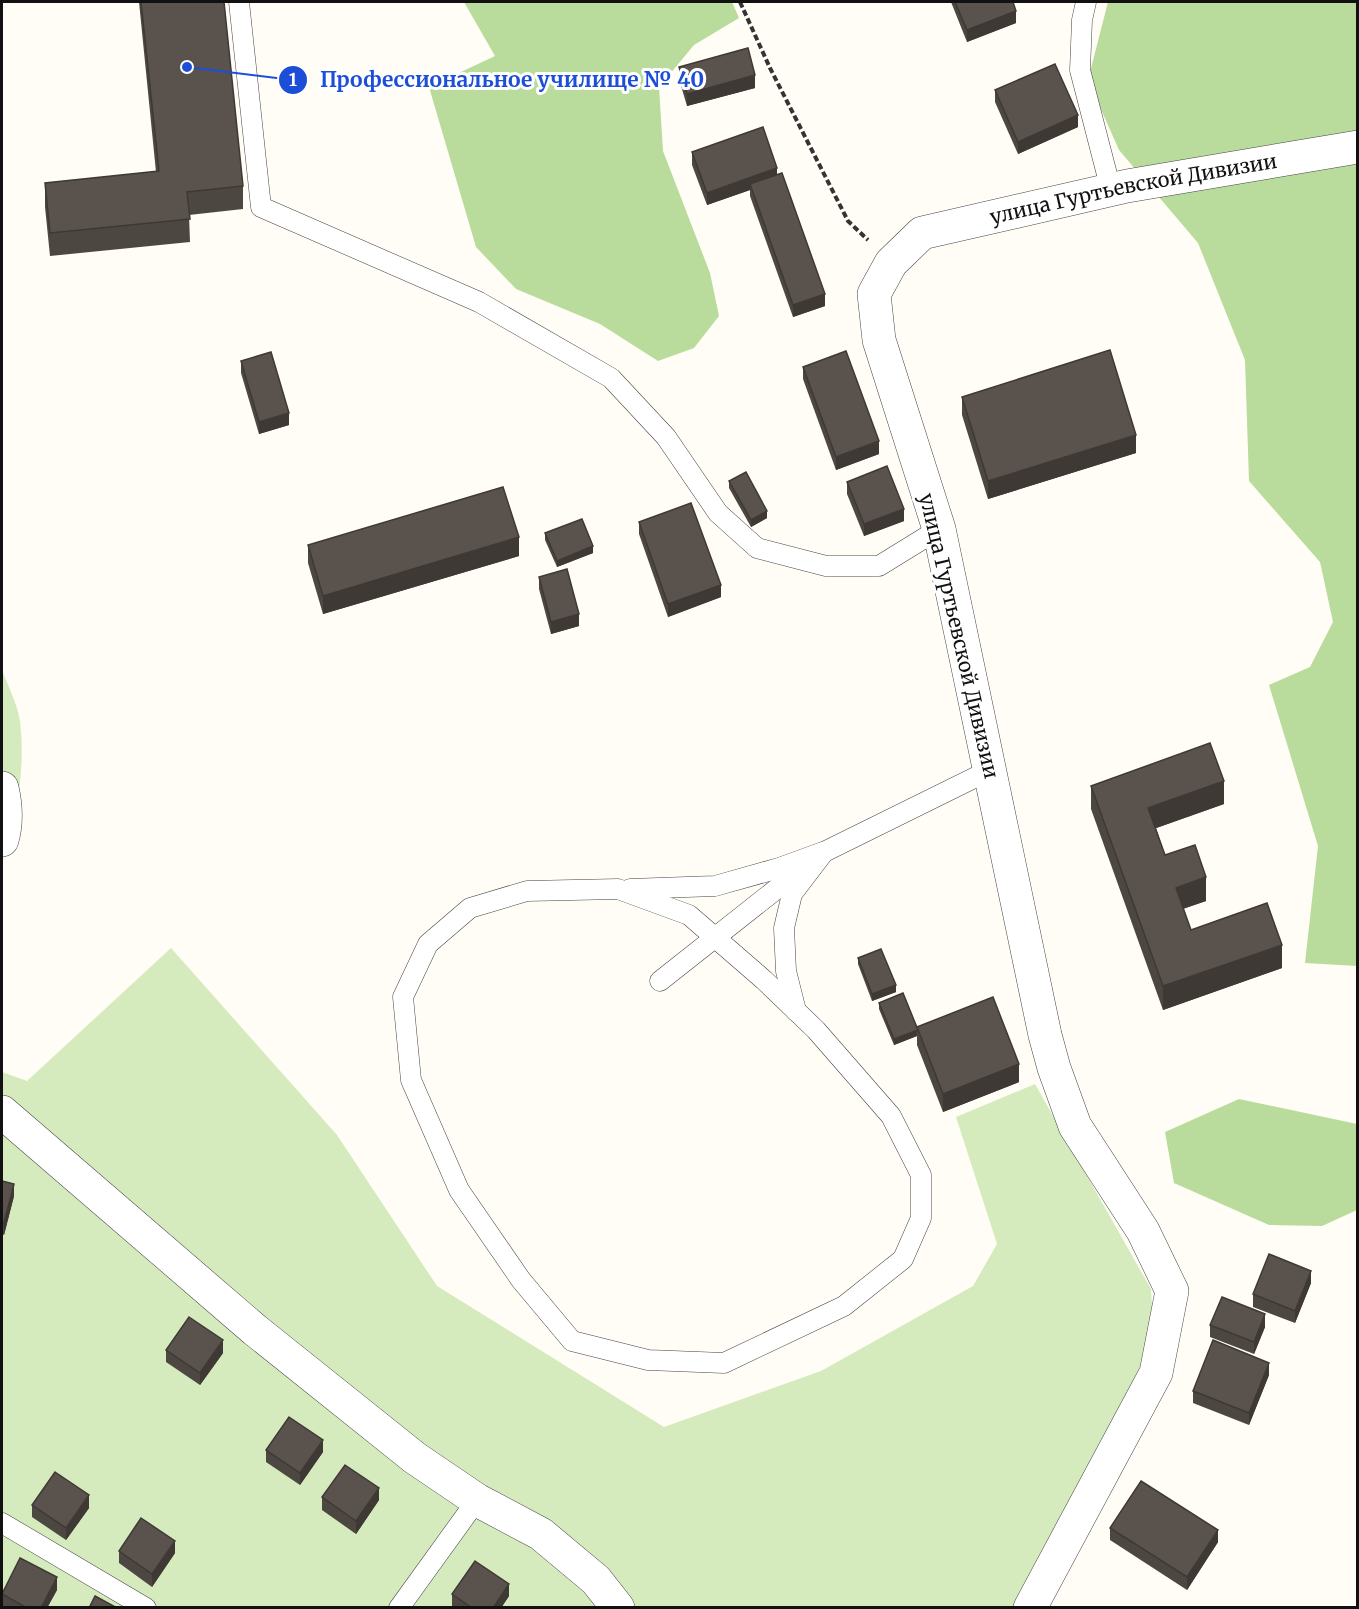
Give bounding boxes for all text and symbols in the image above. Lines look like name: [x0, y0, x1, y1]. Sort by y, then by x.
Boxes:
callout: Профессиональное училище № 40: [278, 60, 716, 99]
text: Профессиональное училище № 40: [320, 66, 704, 93]
text: 1: [289, 68, 297, 91]
street label: улица Гуртьевской Дивизии: [987, 148, 1279, 229]
street label: улица Гуртьевской Дивизии: [914, 491, 1005, 781]

